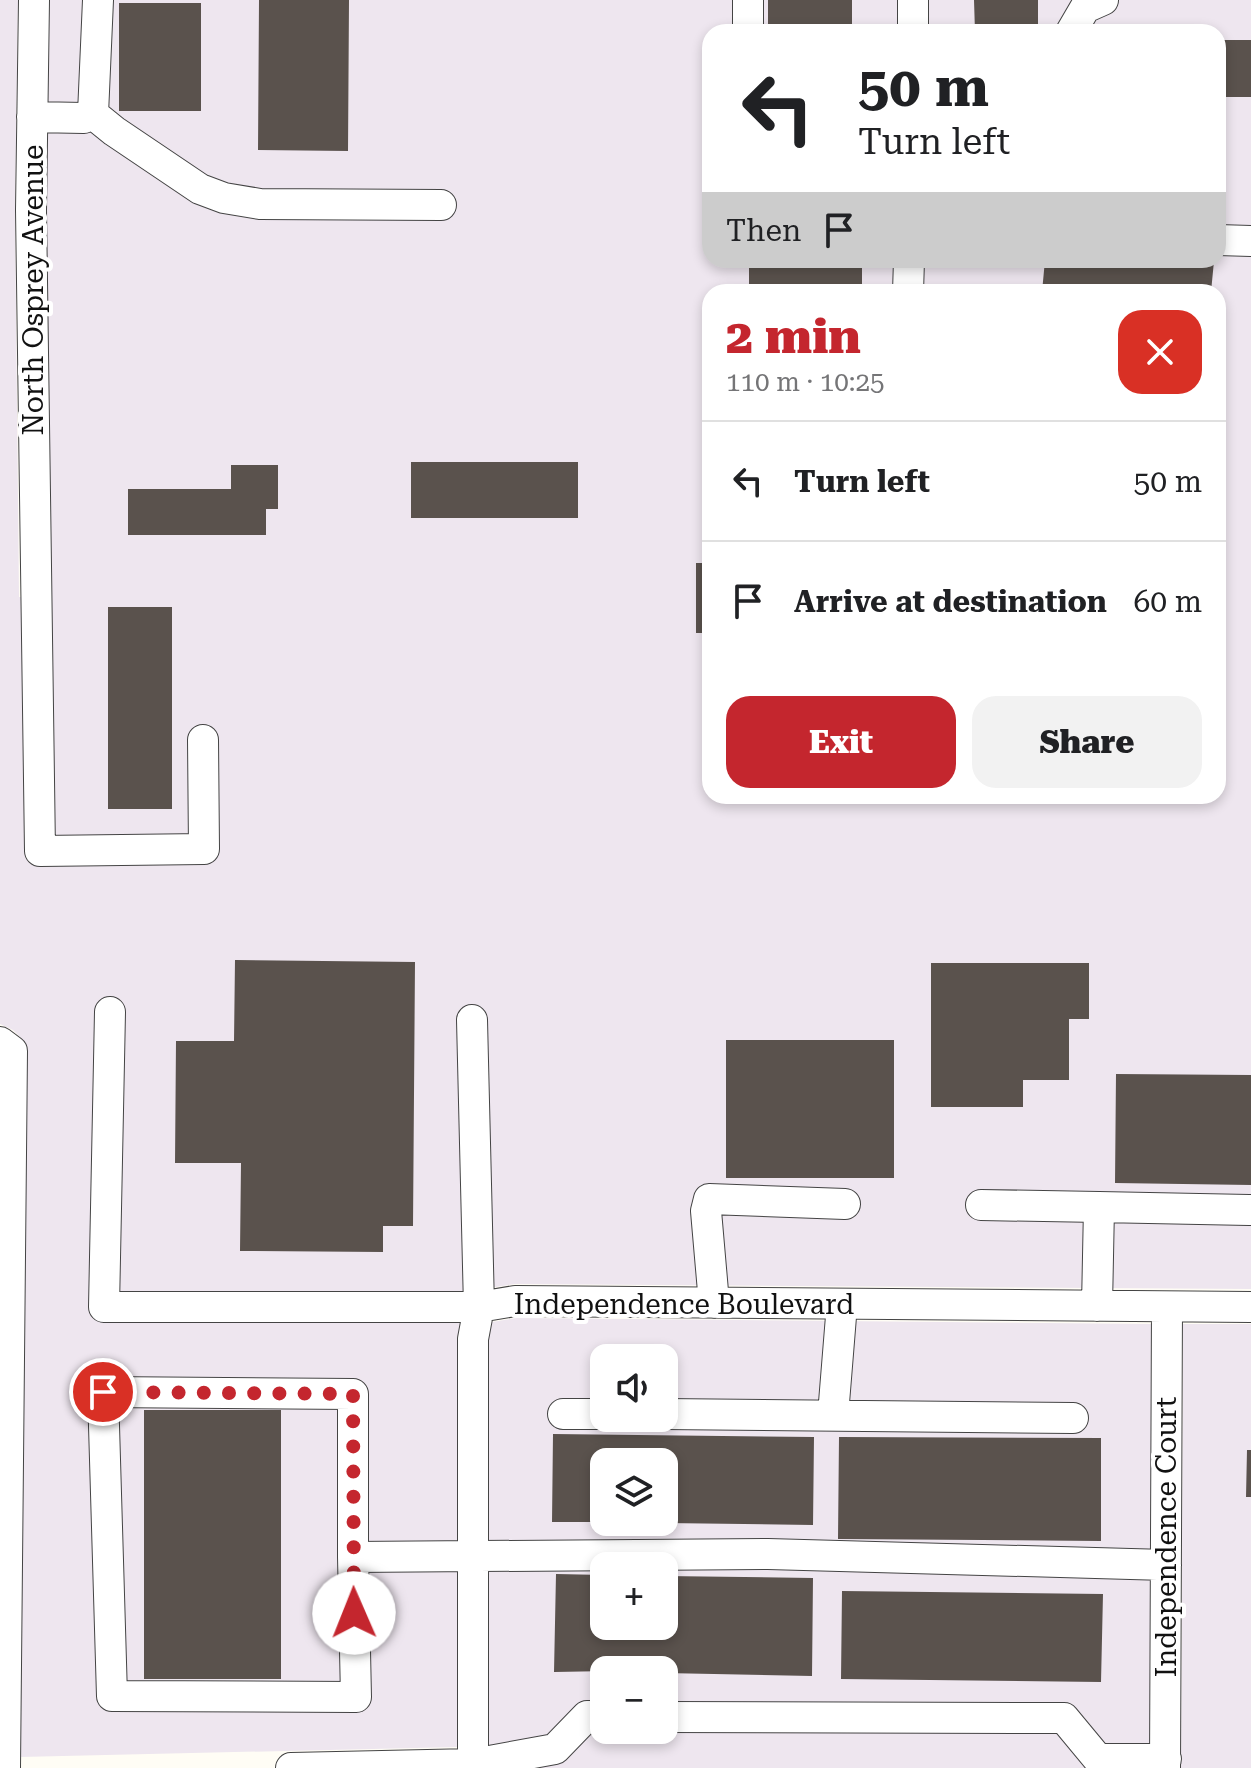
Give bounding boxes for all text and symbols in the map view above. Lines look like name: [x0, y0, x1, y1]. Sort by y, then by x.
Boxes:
text: 50 m: [858, 54, 989, 120]
icon: left: [726, 56, 830, 160]
text: Turn left: [858, 121, 1010, 163]
street label: North Osprey Avenue: [17, 145, 50, 435]
icon: arrive: [817, 208, 861, 252]
text: Then: [726, 213, 801, 248]
text: 2 min: [726, 309, 861, 365]
button: close: [1118, 310, 1202, 394]
text: 110 m · 10:25: [726, 367, 885, 397]
icon: left: [726, 459, 770, 503]
text: Turn left: [794, 464, 930, 499]
text: 50 m: [1133, 464, 1202, 499]
icon: arrive: [726, 579, 770, 623]
text: Arrive at destination: [794, 584, 1107, 619]
text: 60 m: [1133, 584, 1202, 619]
button: Exit: [726, 696, 956, 788]
button: Share: [972, 696, 1202, 788]
street label: Independence Boulevard: [514, 1288, 854, 1321]
map controls: [590, 1344, 678, 1744]
button: sound: [590, 1344, 678, 1432]
pin: [69, 1358, 137, 1426]
icon: arrive: [81, 1370, 125, 1414]
street label: Independence Court: [1150, 1397, 1183, 1677]
button: layers: [590, 1448, 678, 1536]
button: +: [590, 1552, 678, 1640]
position arrow: [312, 1571, 396, 1655]
button: −: [590, 1656, 678, 1744]

